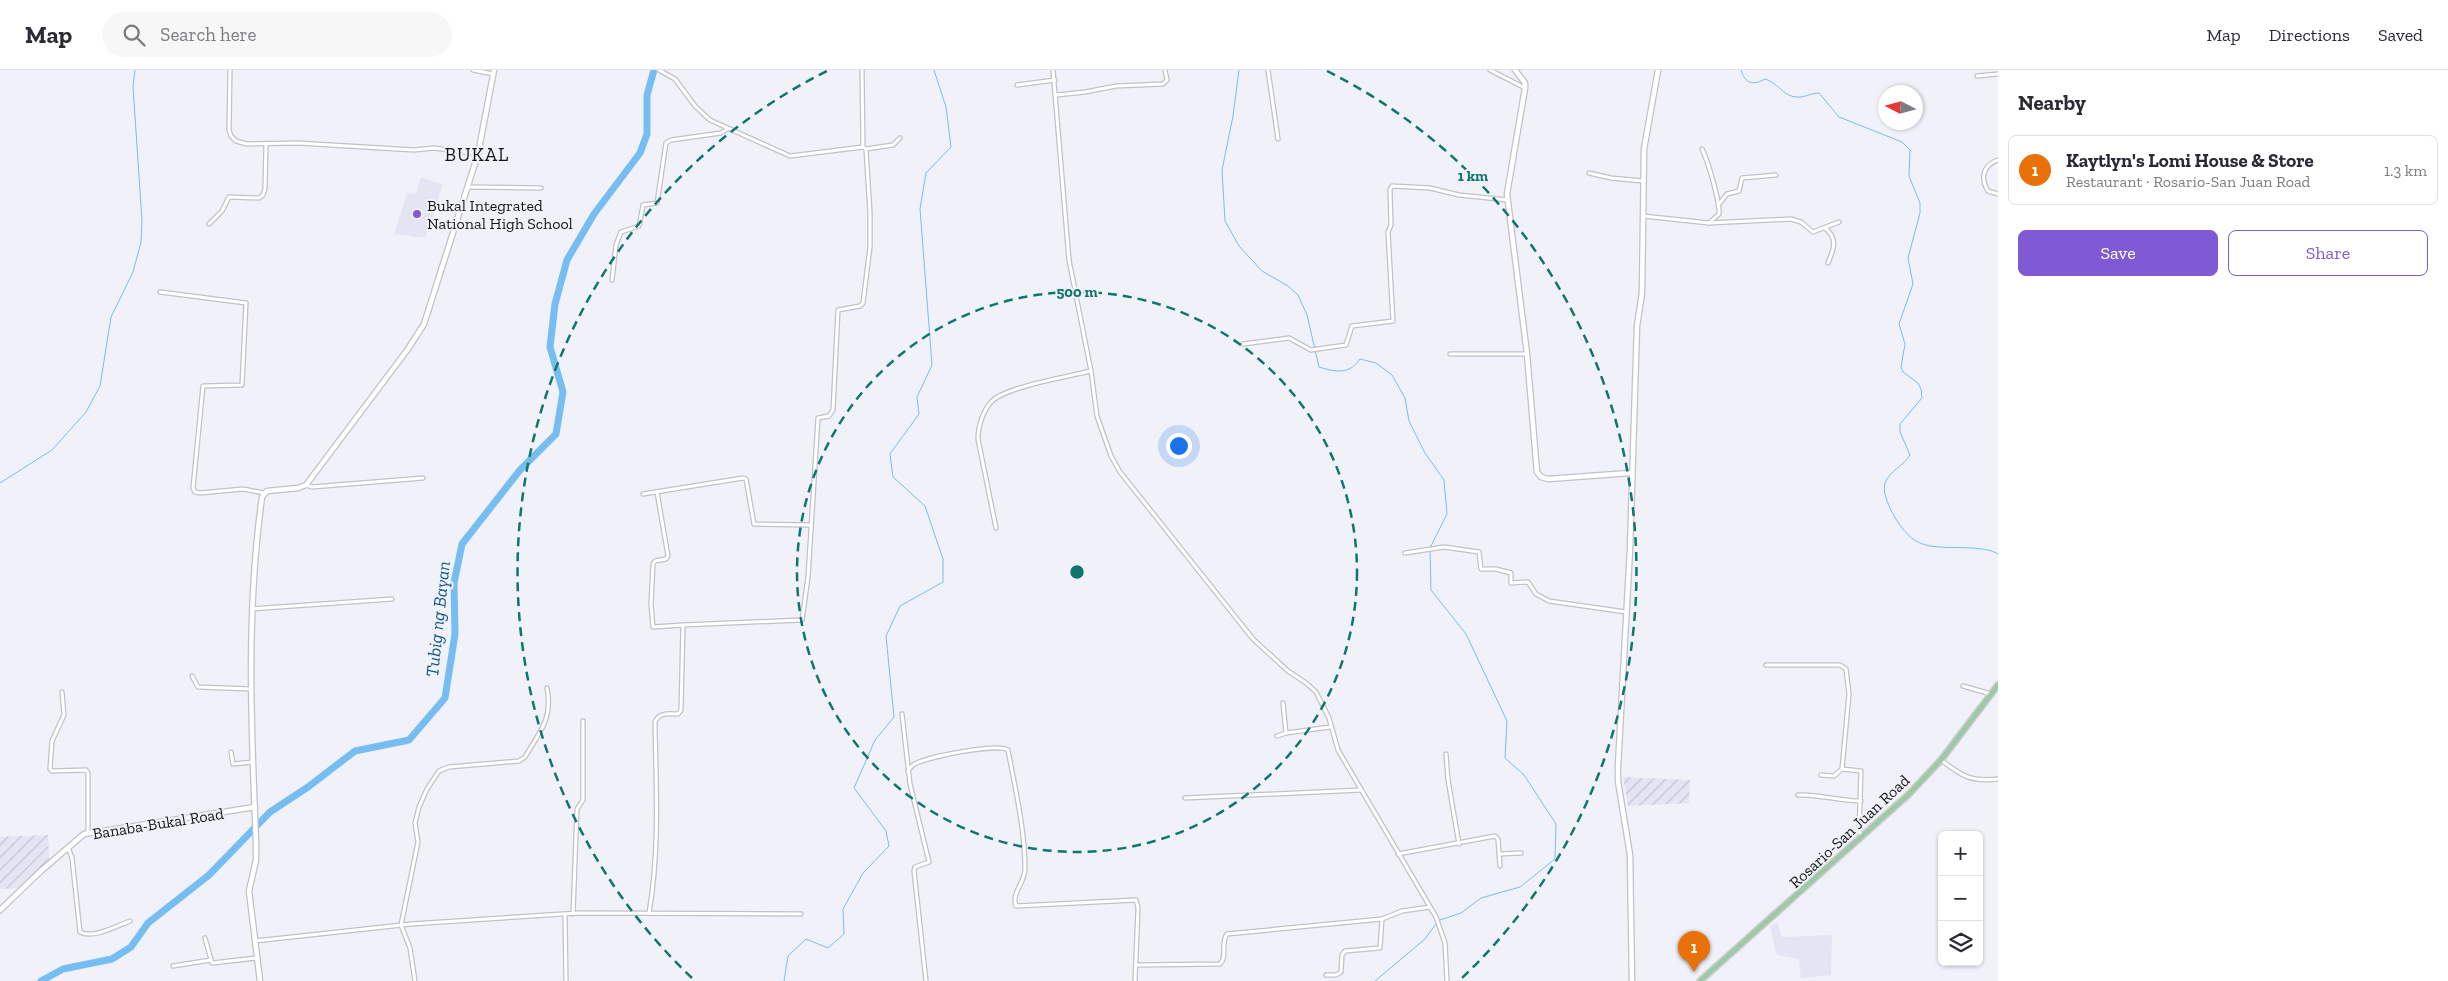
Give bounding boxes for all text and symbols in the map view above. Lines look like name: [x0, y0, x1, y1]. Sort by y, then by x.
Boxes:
search box: [102, 12, 452, 57]
text: Map: [25, 20, 72, 49]
icon: search: [120, 21, 148, 49]
text: Search here: [160, 23, 257, 46]
text: Map: [2206, 24, 2241, 46]
text: Directions: [2269, 24, 2350, 46]
text: Saved: [2378, 24, 2423, 46]
north arrow: [1878, 85, 1923, 130]
text: Nearby: [2018, 90, 2086, 115]
district label: BUKAL: [445, 143, 509, 166]
text: Kaytlyn's Lomi House & Store: [2066, 149, 2314, 172]
text: 1: [2032, 161, 2038, 180]
text: 1.3 km: [2384, 161, 2427, 180]
text: 1 km: [1458, 167, 1488, 185]
text: Restaurant · Rosario-San Juan Road: [2066, 172, 2310, 191]
place label: Bukal Integrated National High School: [427, 196, 573, 233]
marker: Bukal Integrated National High School: [411, 208, 423, 220]
button: Save: [2018, 230, 2218, 276]
button: Share: [2228, 230, 2428, 276]
text: 500 m: [1056, 283, 1098, 301]
your location: [1166, 433, 1192, 459]
water label: Tubig ng Bayan: [421, 560, 455, 678]
centre of rings: [1068, 563, 1086, 581]
street label: Rosario-San Juan Road: [1785, 771, 1913, 892]
street label: Banaba-Bukal Road: [91, 804, 225, 843]
map controls: [1938, 831, 1983, 966]
button: +: [1938, 831, 1983, 876]
button: −: [1938, 876, 1983, 921]
button: layers: [1938, 921, 1983, 966]
pin: 1: [1678, 931, 1710, 972]

